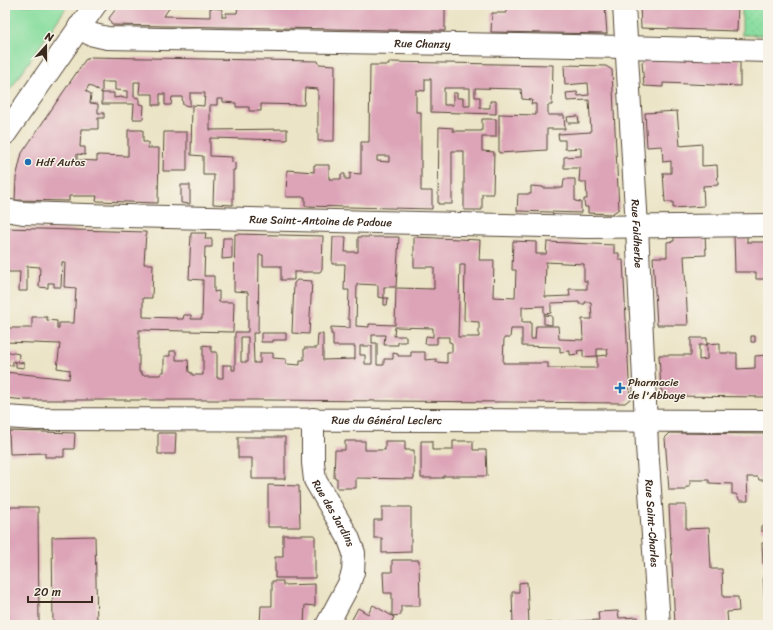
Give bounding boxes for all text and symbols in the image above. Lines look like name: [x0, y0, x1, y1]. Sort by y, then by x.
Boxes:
north arrow: [26, 26, 66, 66]
text: N: [42, 27, 57, 48]
street label: Rue Chanzy: [394, 34, 451, 54]
place label: Hdf Autos: [36, 153, 86, 172]
marker: Hdf Autos: [23, 157, 33, 167]
street label: Rue Faidherbe: [625, 199, 648, 269]
street label: Rue Saint-Antoine de Padoue: [249, 210, 393, 232]
place label: Pharmacie de l'Abbaye: [628, 373, 686, 405]
marker: Pharmacie de l'Abbaye: [615, 383, 625, 393]
street label: Rue du Général Leclerc: [332, 411, 443, 430]
street label: Rue des Jardins: [307, 476, 360, 550]
street label: Rue Saint-Charles: [639, 479, 664, 568]
scale bar: [28, 578, 92, 604]
text: 20 m: [34, 581, 61, 603]

